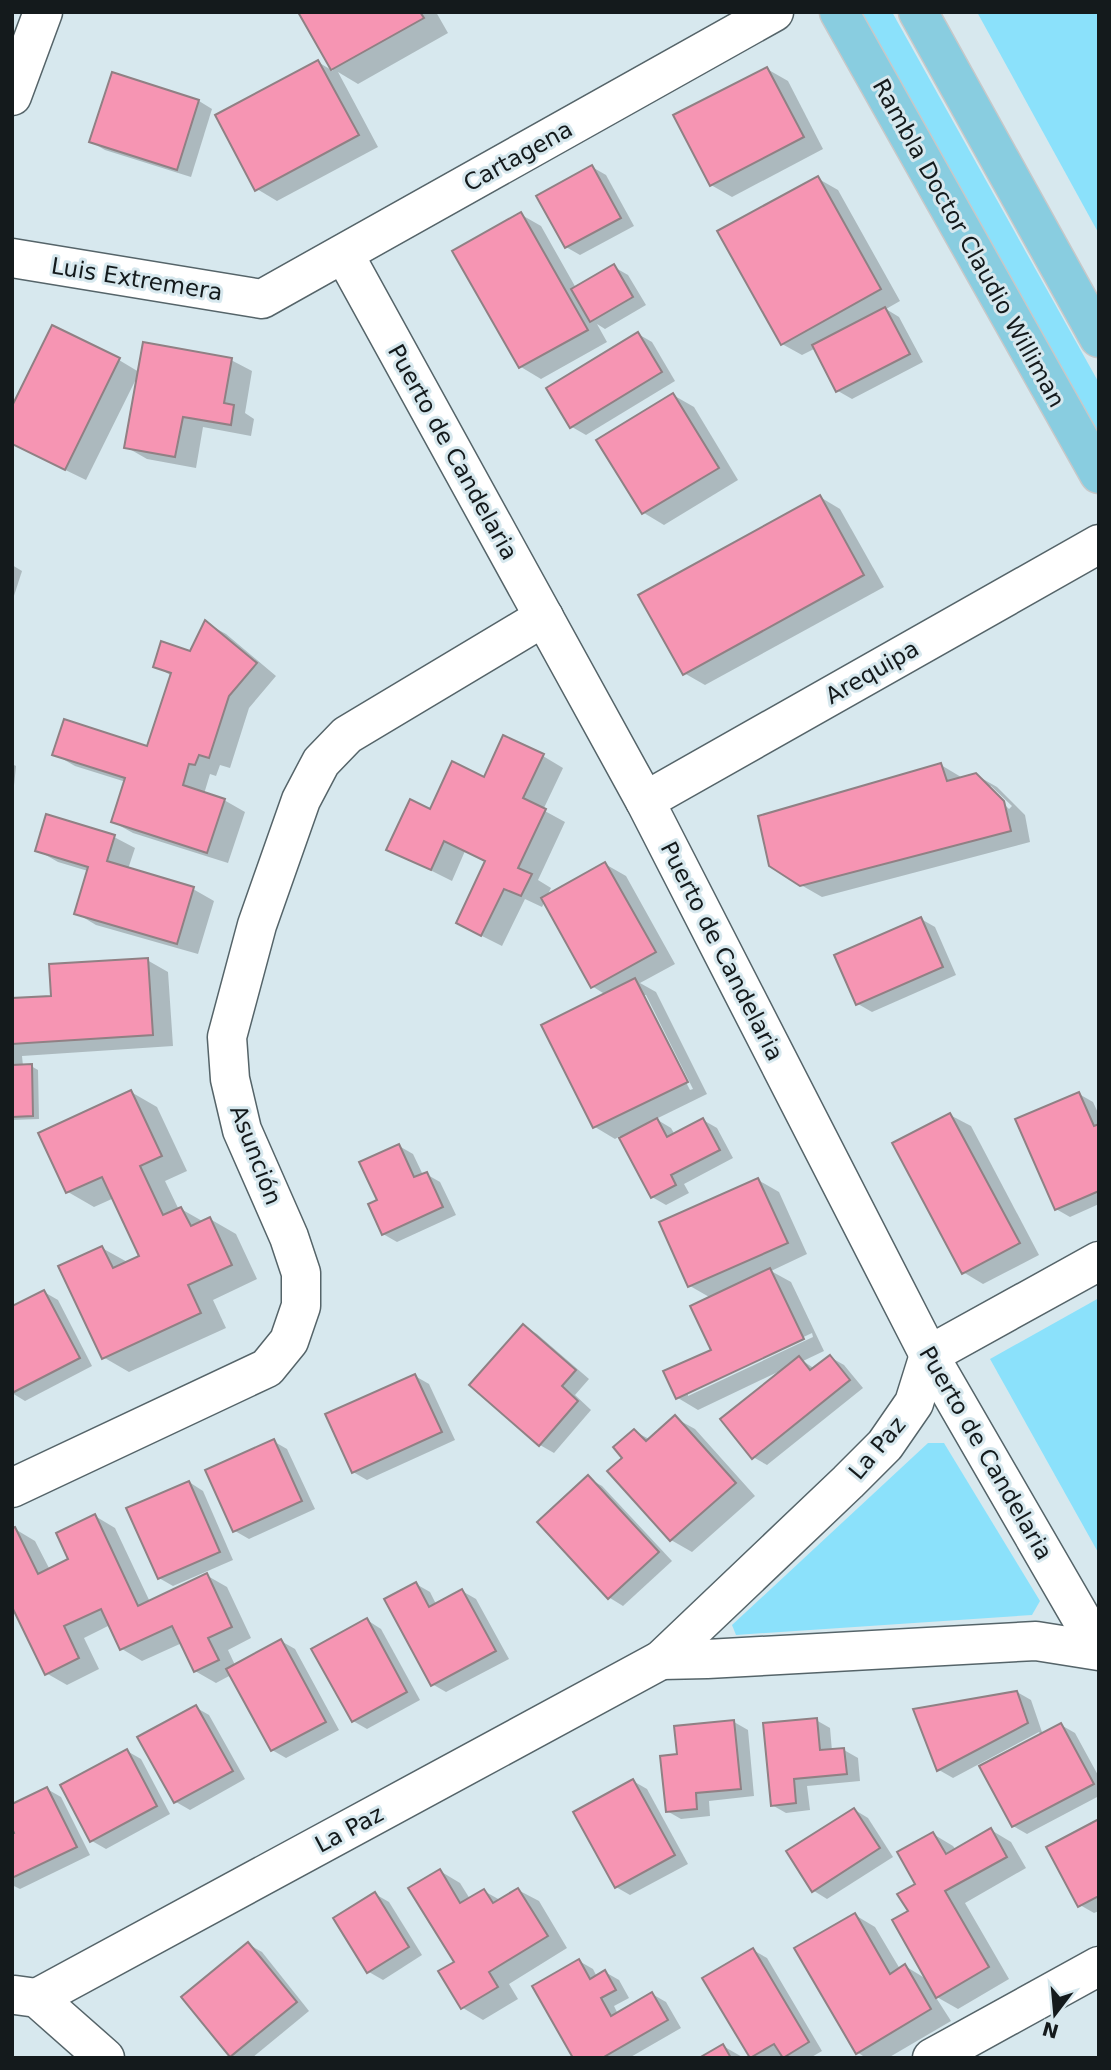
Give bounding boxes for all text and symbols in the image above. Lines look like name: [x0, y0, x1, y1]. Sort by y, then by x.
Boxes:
street label: Rambla Doctor Claudio Williman: [868, 74, 1070, 412]
street label: Cartagena: [459, 116, 577, 196]
street label: Luis Extremera: [50, 253, 224, 305]
street label: Puerto de Candelaria: [383, 340, 523, 564]
street label: Arequipa: [821, 635, 923, 709]
street label: Puerto de Candelaria: [655, 837, 789, 1065]
street label: Asunción: [225, 1102, 287, 1208]
street label: Puerto de Candelaria: [914, 1342, 1058, 1564]
street label: La Paz: [844, 1412, 910, 1484]
street label: La Paz: [311, 1800, 387, 1858]
north arrow: [1020, 1979, 1090, 2049]
text: N: [1040, 2018, 1061, 2043]

